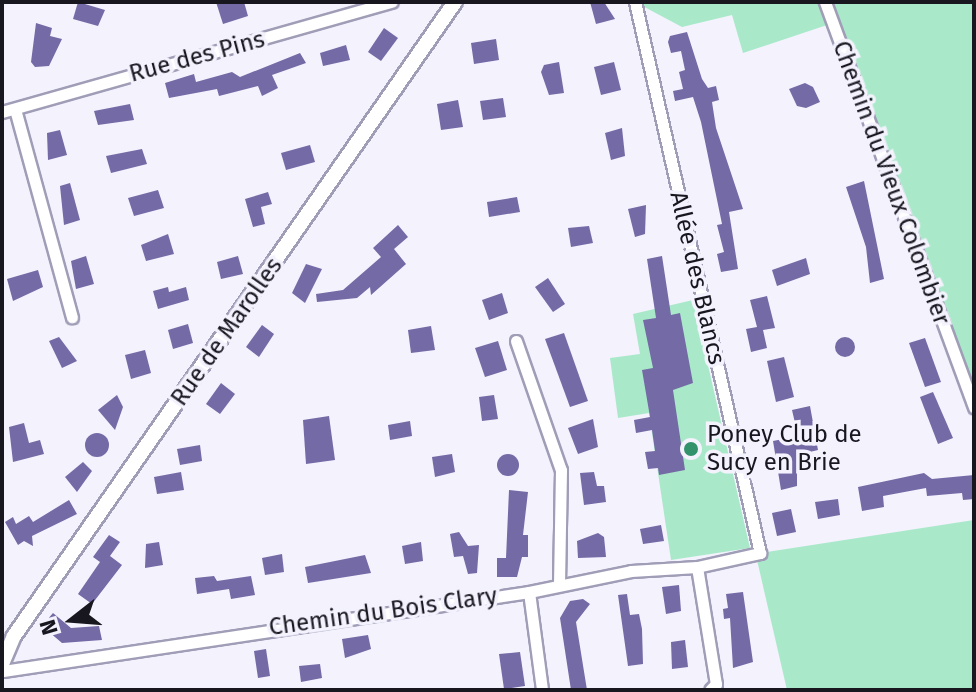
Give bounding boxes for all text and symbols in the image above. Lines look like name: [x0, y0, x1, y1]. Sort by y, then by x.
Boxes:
street label: Rue des Pins: [126, 25, 268, 89]
street label: Chemin du Vieux Colombier: [826, 37, 956, 329]
street label: Allée des Blancs: [663, 189, 731, 367]
street label: Rue de Marolles: [165, 252, 289, 412]
place label: Poney Club de Sucy en Brie: [707, 421, 862, 477]
marker: Poney Club de Sucy en Brie: [682, 440, 700, 458]
north arrow: [32, 580, 112, 660]
street label: Chemin du Bois Clary: [267, 582, 499, 642]
text: N: [34, 616, 64, 638]

